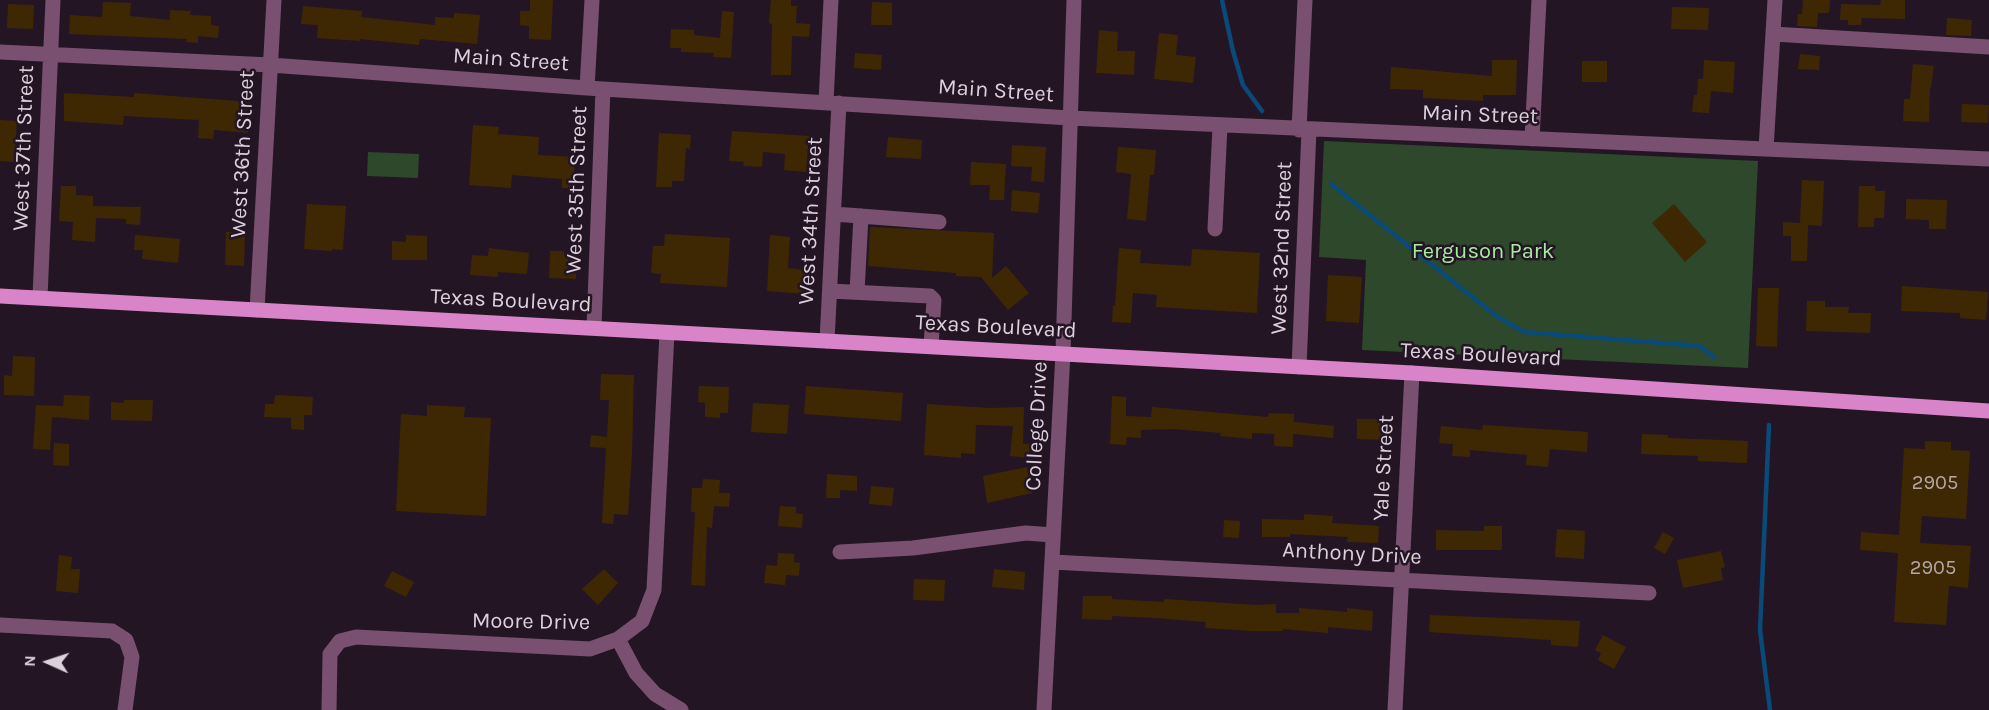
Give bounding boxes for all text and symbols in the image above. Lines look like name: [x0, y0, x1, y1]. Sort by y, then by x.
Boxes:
street label: Main Street: [452, 43, 570, 77]
street label: West 37th Street: [8, 65, 40, 231]
street label: West 36th Street: [225, 69, 261, 239]
street label: Main Street: [937, 74, 1055, 108]
street label: Main Street: [1421, 100, 1539, 130]
street label: West 35th Street: [561, 106, 593, 274]
street label: West 34th Street: [793, 137, 829, 305]
street label: West 32nd Street: [1266, 161, 1298, 335]
park label: Ferguson Park: [1412, 239, 1554, 265]
street label: Texas Boulevard: [430, 284, 592, 318]
street label: Texas Boulevard: [915, 310, 1077, 344]
street label: Texas Boulevard: [1400, 338, 1562, 372]
street label: College Drive: [1020, 361, 1054, 491]
street label: Yale Street: [1368, 414, 1400, 522]
house number: 2905: [1912, 471, 1958, 495]
street label: Anthony Drive: [1282, 537, 1422, 571]
house number: 2905: [1910, 556, 1956, 580]
street label: Moore Drive: [472, 608, 590, 636]
north arrow: [18, 632, 78, 692]
text: N: [20, 655, 39, 667]

